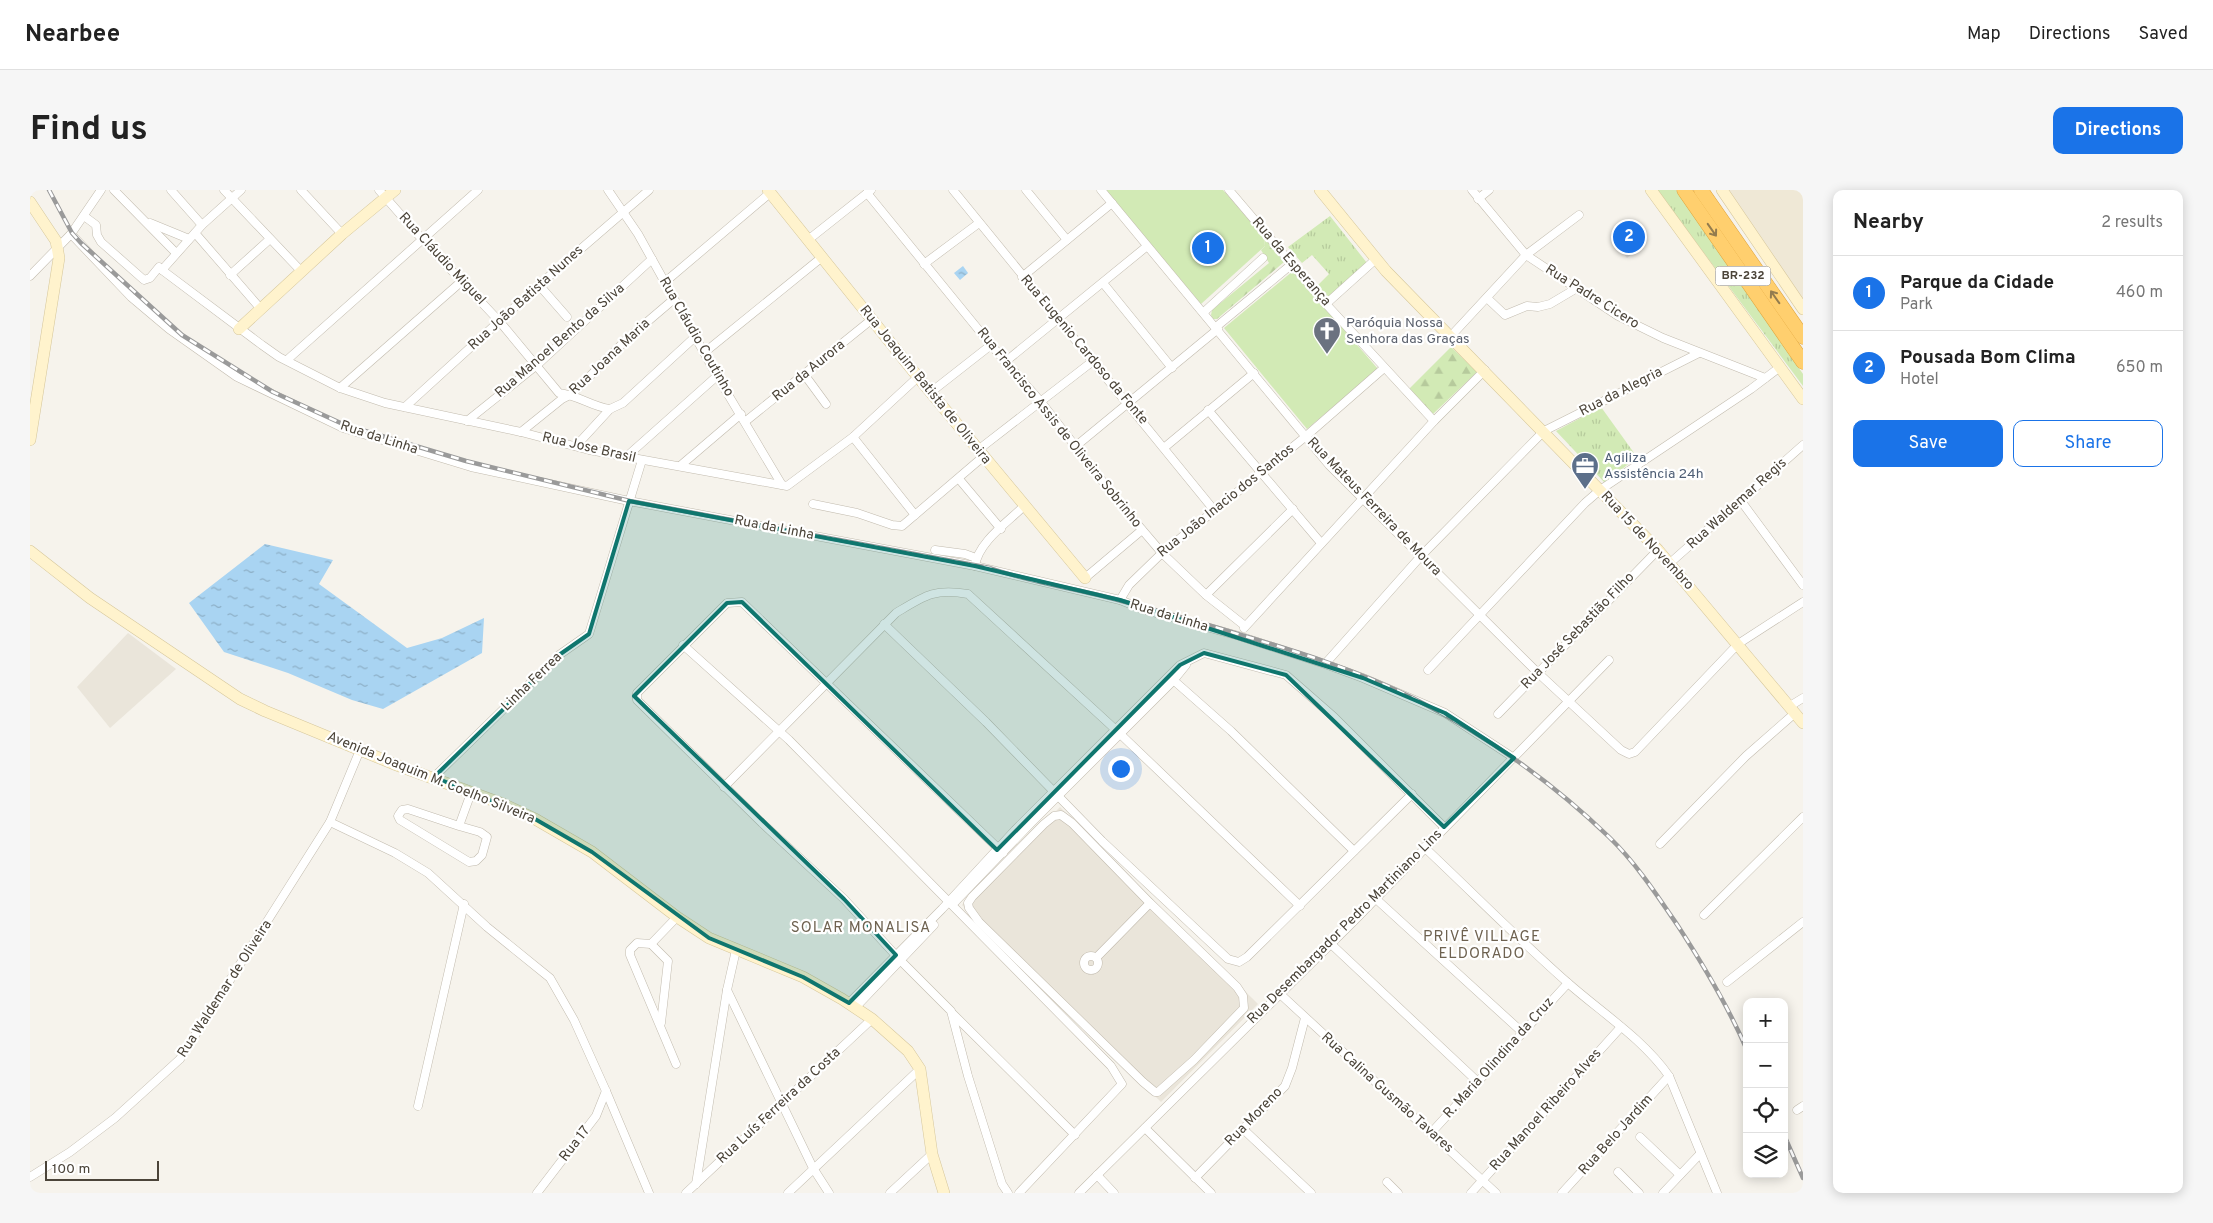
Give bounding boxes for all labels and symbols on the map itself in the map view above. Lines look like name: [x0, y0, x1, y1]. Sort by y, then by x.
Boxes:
street label: Rua Cláudio Miguel: [395, 209, 489, 309]
street label: Rua da Esperança: [1248, 214, 1334, 310]
pin: 2: [1613, 218, 1645, 256]
one-way arrow: [1707, 223, 1717, 237]
pin: 1: [1192, 229, 1224, 267]
street label: Rua João Batista Nunes: [465, 242, 587, 354]
street label: Rua Padre Cicero: [1542, 261, 1642, 333]
road number: BR-232: [1716, 266, 1770, 285]
street label: Rua Eugenio Cardoso da Fonte: [1016, 272, 1152, 428]
street label: Rua Cláudio Coutinho: [655, 274, 737, 400]
street label: Rua Manoel Bento da Silva: [492, 280, 628, 402]
one-way arrow: [1770, 290, 1780, 304]
street label: Rua Joaquim Batista de Oliveira: [856, 302, 994, 468]
street label: Rua Joana Maria: [566, 315, 654, 399]
place label: Paróquia Nossa Senhora das Graças: [1346, 315, 1470, 348]
church icon: Paróquia Nossa Senhora das Graças: [1312, 316, 1342, 355]
street label: Rua Francisco Assis de Oliveira Sobrinho: [973, 325, 1145, 532]
street label: Rua da Aurora: [769, 337, 849, 405]
street label: Rua da Alegria: [1577, 364, 1665, 420]
street label: Rua da Linha: [338, 417, 420, 459]
street label: Rua Jose Brasil: [540, 429, 638, 467]
street label: Rua Mateus Ferreira de Moura: [1303, 434, 1445, 580]
street label: Rua João Inacio dos Santos: [1154, 441, 1298, 561]
place label: Agiliza Assistência 24h: [1604, 450, 1704, 483]
office icon: Agiliza Assistência 24h: [1570, 451, 1600, 490]
street label: Rua Waldemar Regis: [1684, 455, 1790, 553]
street label: Rua 15 de Novembro: [1597, 488, 1697, 594]
street label: Rua da Linha: [733, 512, 815, 544]
street label: Rua José Sebastião Filho: [1518, 569, 1638, 693]
street label: Rua da Linha: [1128, 596, 1210, 636]
street label: Linha Ferrea: [498, 649, 566, 715]
street label: Avenida Joaquim M. Coelho Silveira: [325, 728, 537, 828]
your location: [1108, 756, 1134, 782]
street label: Rua Desembargador Pedro Martiniano Lins: [1244, 826, 1446, 1028]
street label: Rua Waldemar de Oliveira: [174, 917, 276, 1061]
district label: SOLAR MONALISA: [791, 919, 931, 938]
district label: PRIVÊ VILLAGE ELDORADO: [1423, 927, 1541, 964]
street label: R. Maria Olindina da Cruz: [1440, 994, 1558, 1122]
street label: Rua Calina Gusmão Tavares: [1317, 1029, 1457, 1157]
street label: Rua Luís Ferreira da Costa: [714, 1044, 844, 1168]
street label: Rua Manoel Ribeiro Alves: [1487, 1045, 1605, 1175]
street label: Rua Moreno: [1222, 1084, 1286, 1150]
street label: Rua Belo Jardim: [1575, 1091, 1657, 1179]
street label: Rua 17: [556, 1123, 594, 1165]
scale bar: [45, 1158, 159, 1181]

